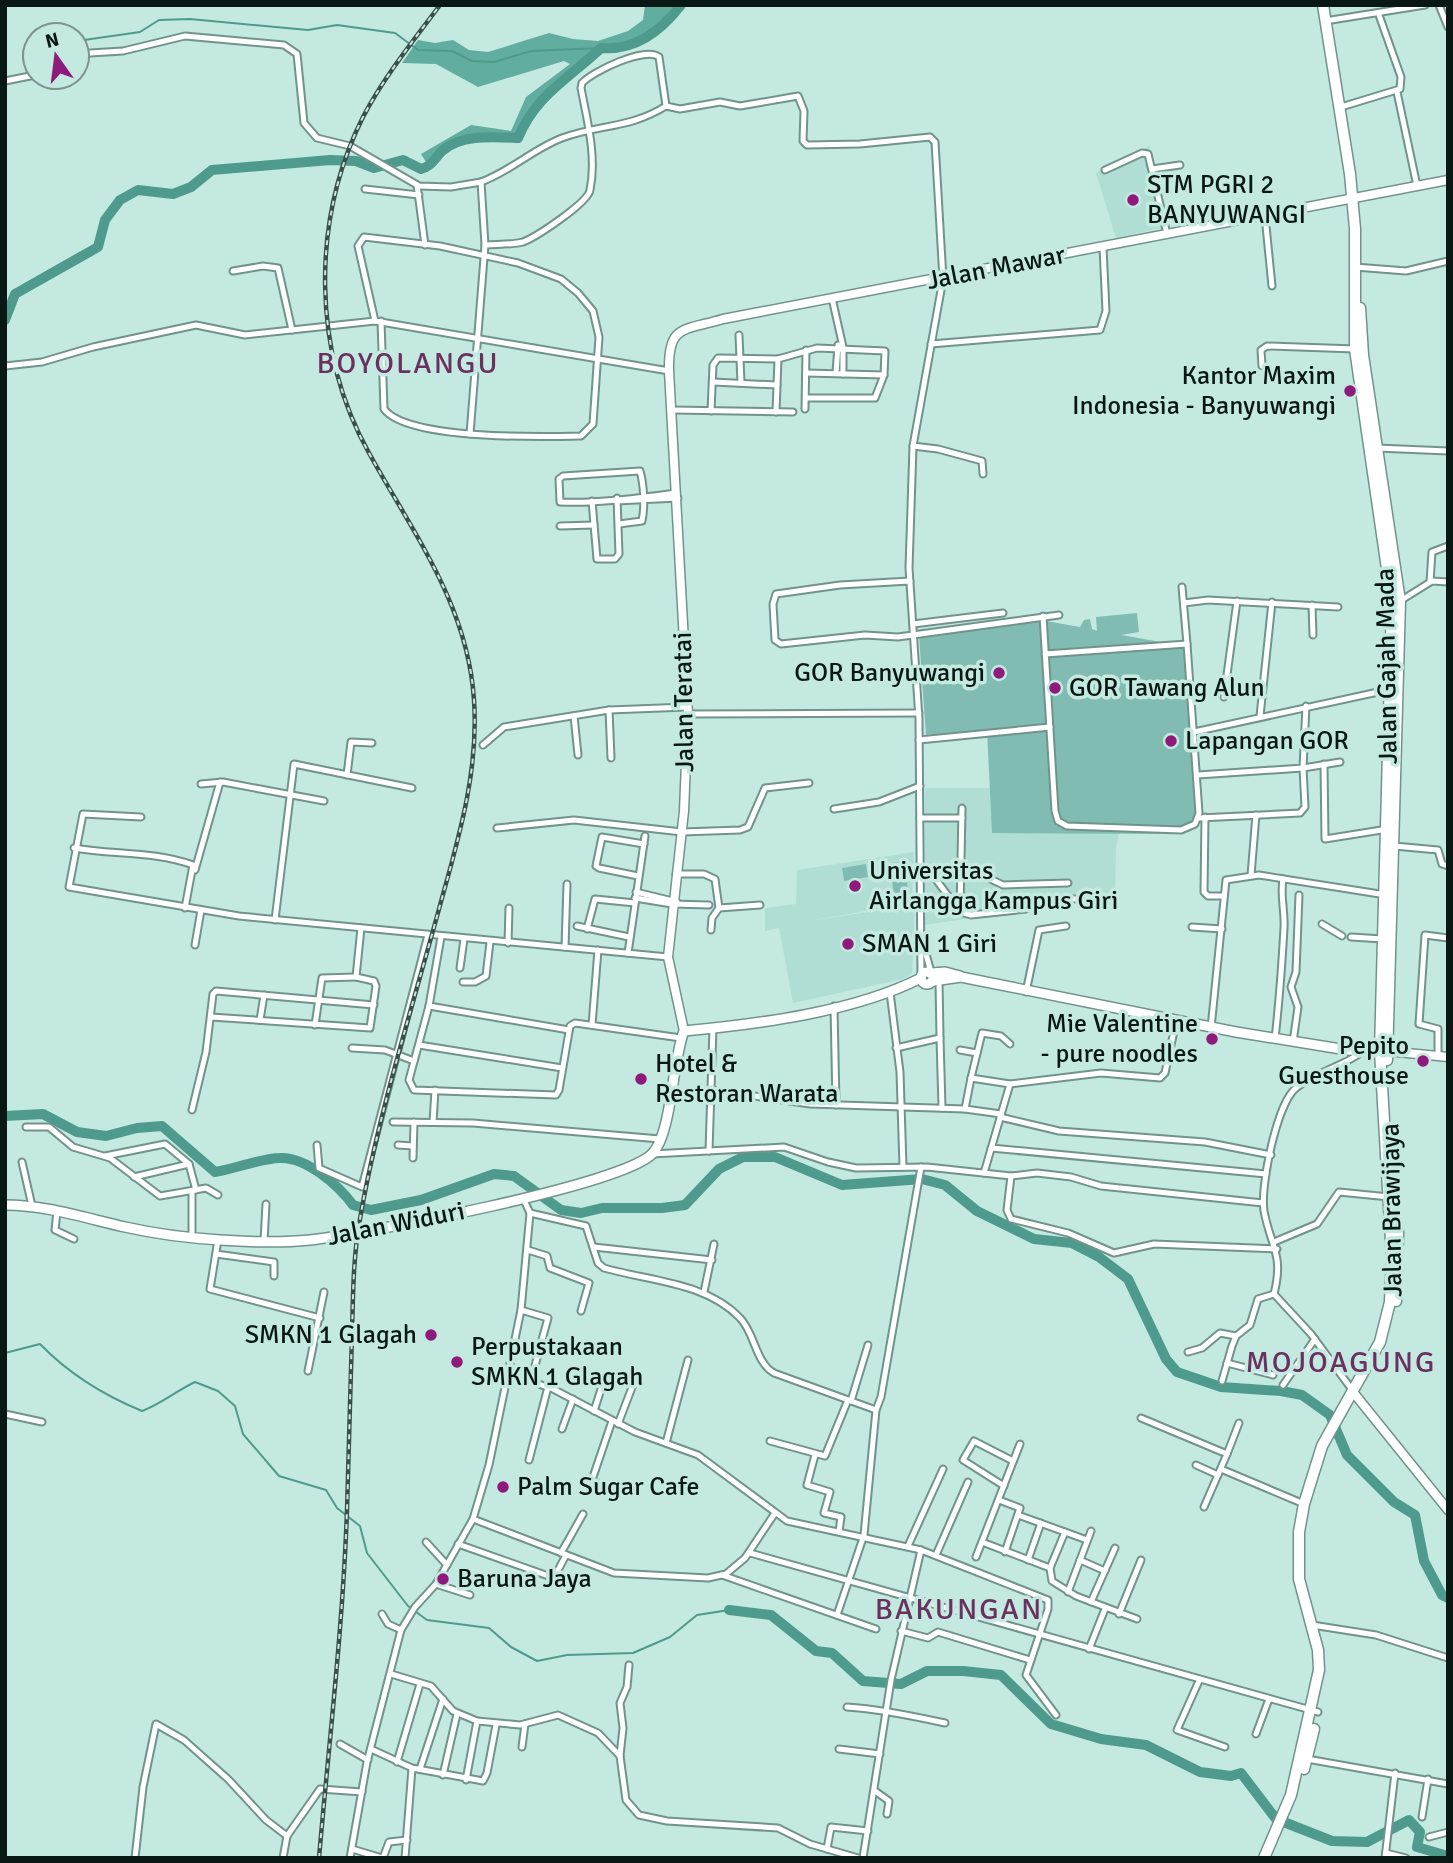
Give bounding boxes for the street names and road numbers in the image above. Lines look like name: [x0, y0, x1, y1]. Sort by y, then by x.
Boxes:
street label: Jalan Mawar: [924, 239, 1068, 297]
street label: Jalan Gajah Mada: [1369, 568, 1405, 764]
street label: Jalan Teratai: [667, 632, 701, 772]
street label: Jalan Brawijaya: [1374, 1123, 1410, 1297]
street label: Jalan Widuri: [325, 1195, 467, 1253]

